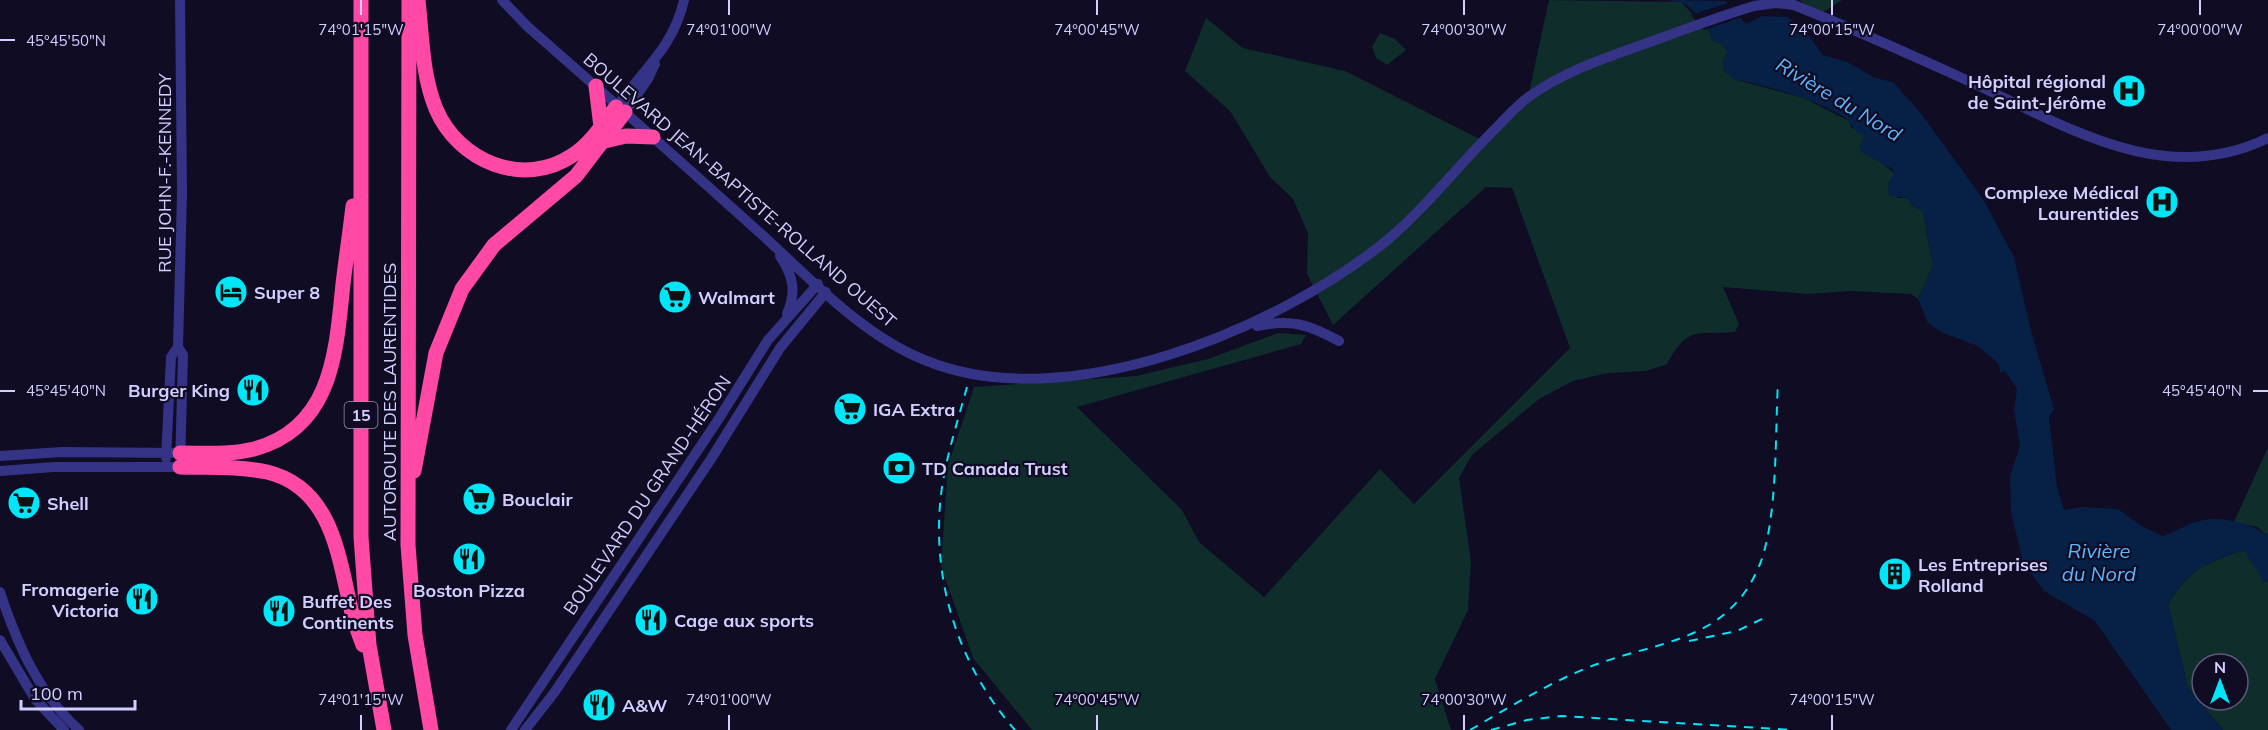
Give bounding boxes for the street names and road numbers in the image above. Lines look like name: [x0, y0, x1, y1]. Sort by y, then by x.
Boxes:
street label: BOULEVARD JEAN-BAPTISTE-ROLLAND OUEST: [579, 48, 901, 332]
street label: RUE JOHN-F.-KENNEDY: [153, 72, 176, 273]
street label: AUTOROUTE DES LAURENTIDES: [378, 263, 401, 541]
street label: BOULEVARD DU GRAND-HÉRON: [558, 371, 736, 619]
road number: 15: [344, 402, 378, 428]

